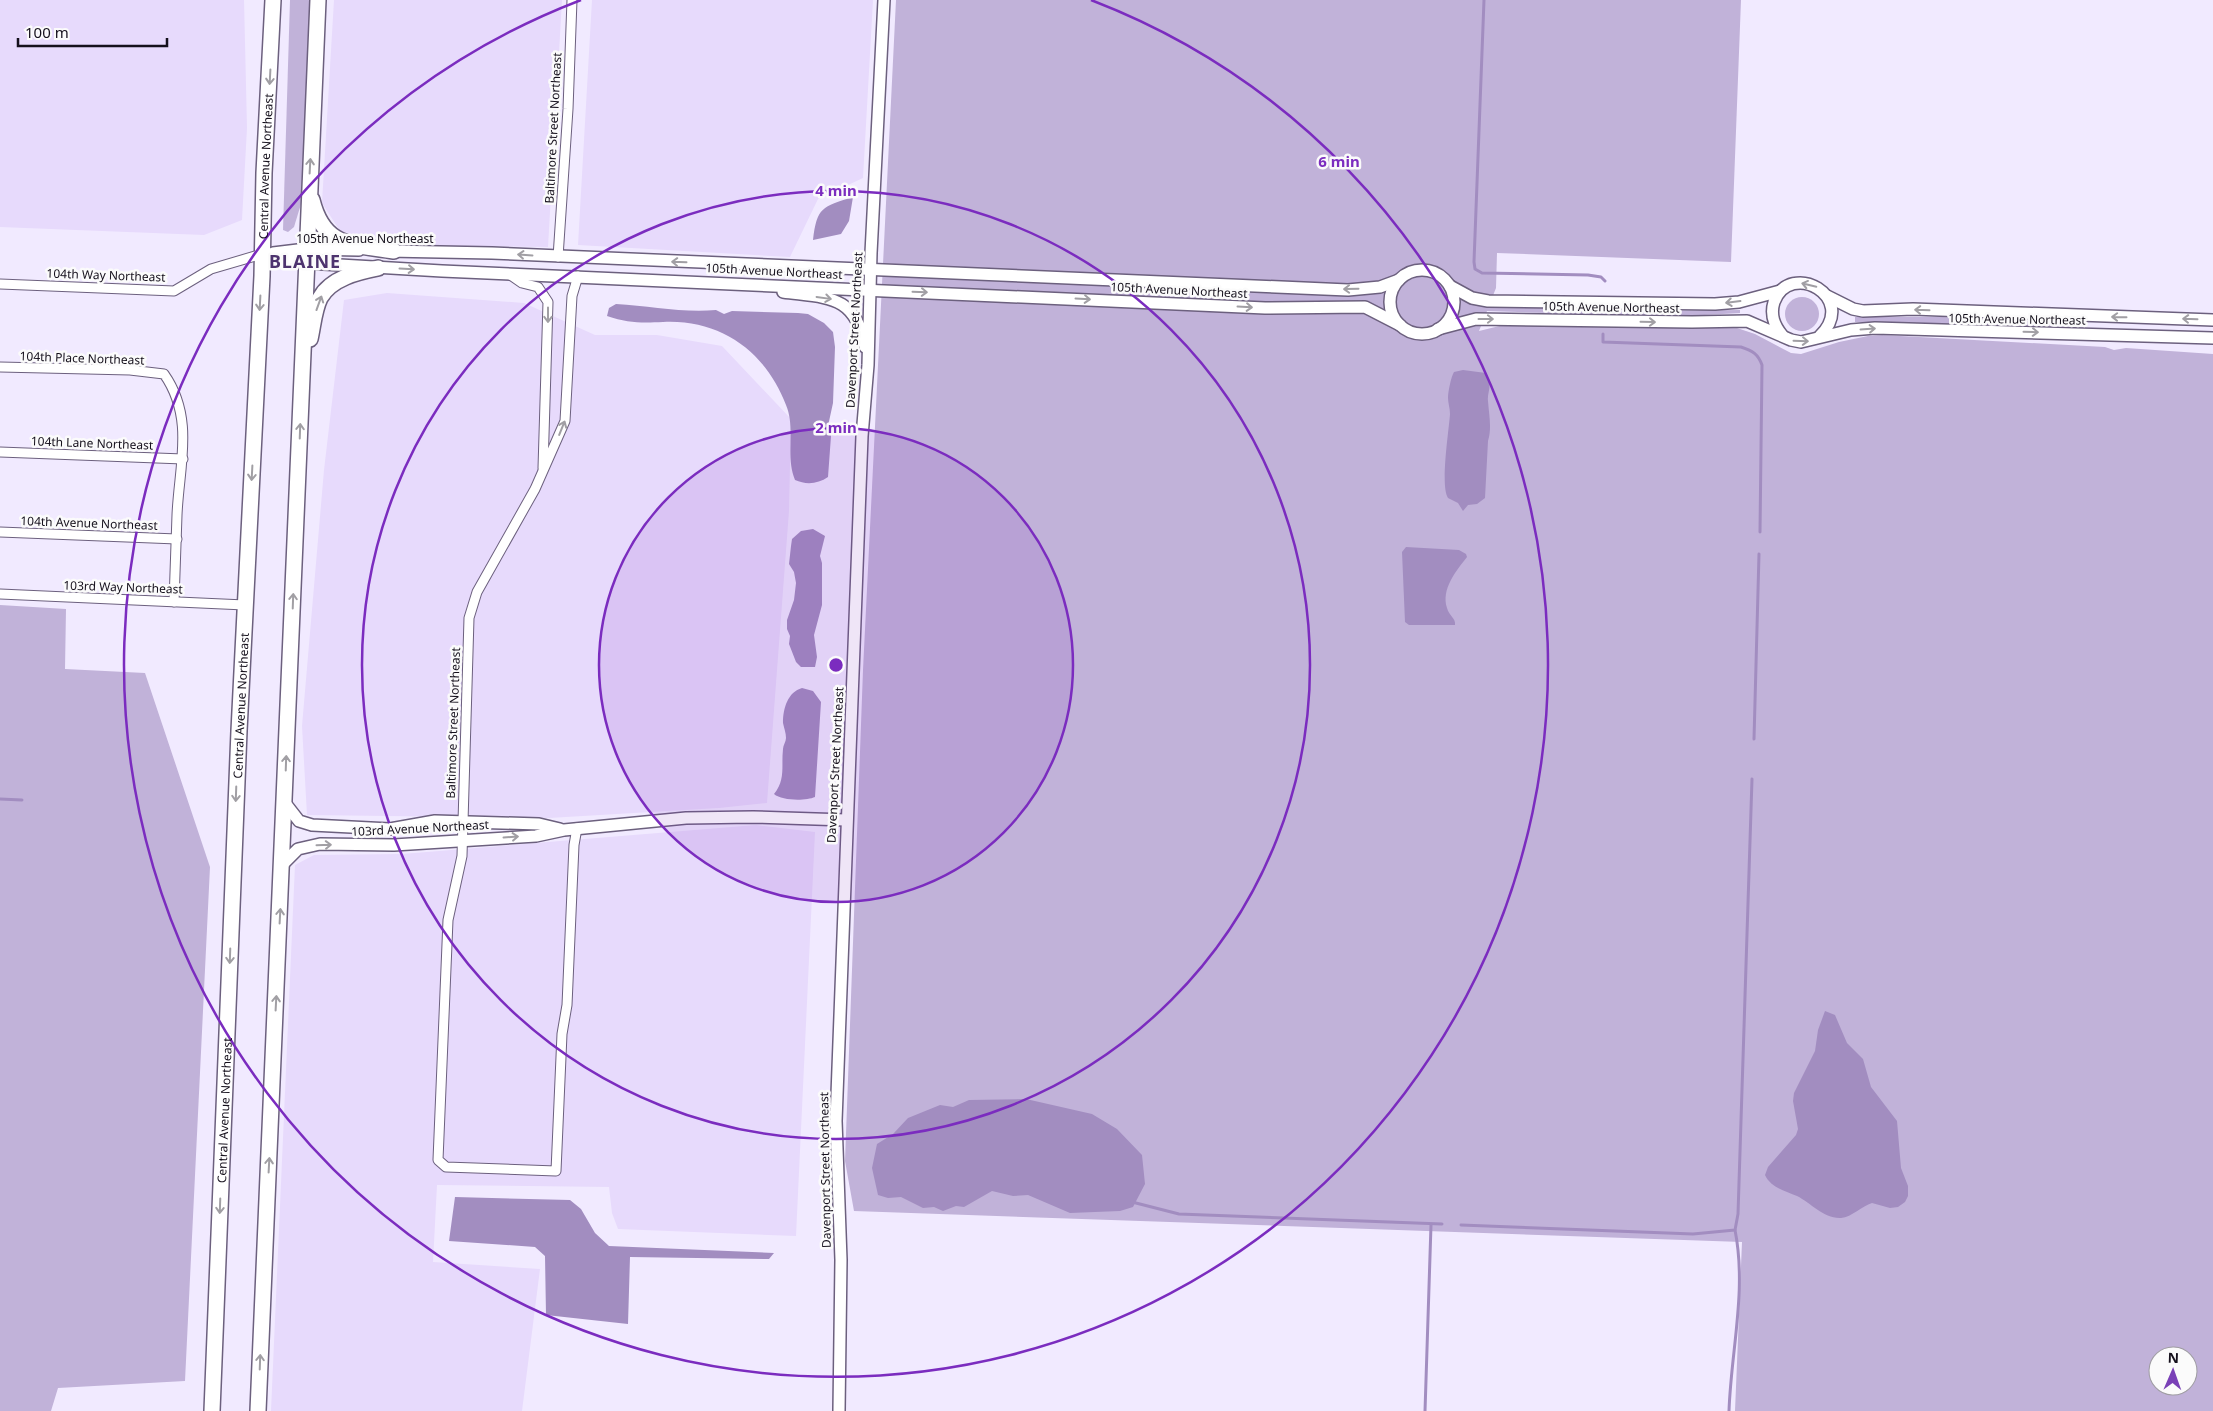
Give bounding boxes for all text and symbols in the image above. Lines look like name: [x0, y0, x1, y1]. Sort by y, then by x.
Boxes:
scale bar: [18, 15, 166, 47]
text: 100 m: [25, 22, 69, 42]
street label: Baltimore Street Northeast: [541, 51, 565, 204]
one-way arrow: [265, 69, 274, 85]
street label: Central Avenue Northeast: [254, 92, 277, 239]
text: 6 min: [1318, 151, 1360, 171]
one-way arrow: [306, 158, 315, 174]
text: 4 min: [815, 180, 857, 200]
street label: 105th Avenue Northeast: [296, 230, 434, 247]
district label: BLAINE: [269, 249, 341, 273]
one-way arrow: [517, 251, 533, 260]
street label: Davenport Street Northeast: [841, 251, 867, 408]
one-way arrow: [671, 258, 687, 267]
street label: 105th Avenue Northeast: [705, 259, 844, 283]
street label: 104th Way Northeast: [46, 264, 166, 286]
one-way arrow: [398, 264, 415, 274]
street label: 105th Avenue Northeast: [1110, 278, 1249, 302]
one-way arrow: [1801, 280, 1817, 289]
one-way arrow: [1344, 284, 1360, 294]
one-way arrow: [912, 287, 928, 297]
one-way arrow: [816, 293, 832, 303]
one-way arrow: [1074, 294, 1090, 304]
one-way arrow: [256, 295, 265, 311]
one-way arrow: [315, 296, 324, 311]
street label: 105th Avenue Northeast: [1542, 297, 1680, 317]
one-way arrow: [1725, 297, 1741, 307]
one-way arrow: [1237, 302, 1253, 311]
one-way arrow: [1914, 305, 1930, 314]
one-way arrow: [543, 307, 553, 323]
street label: 105th Avenue Northeast: [1948, 309, 2086, 329]
one-way arrow: [2111, 312, 2128, 322]
one-way arrow: [1477, 314, 1493, 324]
one-way arrow: [2183, 315, 2199, 324]
one-way arrow: [1640, 317, 1656, 326]
one-way arrow: [1860, 324, 1876, 333]
one-way arrow: [2023, 328, 2039, 337]
one-way arrow: [1793, 336, 1809, 345]
street label: 104th Place Northeast: [19, 347, 145, 369]
text: 2 min: [815, 417, 857, 437]
one-way arrow: [558, 421, 567, 436]
one-way arrow: [296, 423, 305, 439]
street label: 104th Lane Northeast: [31, 432, 154, 454]
one-way arrow: [247, 465, 256, 481]
street label: 104th Avenue Northeast: [20, 512, 159, 534]
street label: 103rd Way Northeast: [63, 576, 184, 598]
one-way arrow: [289, 593, 298, 609]
street label: Central Avenue Northeast: [229, 632, 252, 779]
street label: Baltimore Street Northeast: [442, 646, 464, 799]
centre of rings: [827, 656, 845, 674]
street label: Davenport Street Northeast: [822, 686, 848, 843]
one-way arrow: [282, 755, 291, 771]
one-way arrow: [232, 785, 241, 801]
street label: 103rd Avenue Northeast: [351, 816, 490, 840]
one-way arrow: [503, 833, 519, 842]
one-way arrow: [316, 840, 332, 849]
one-way arrow: [276, 909, 285, 925]
one-way arrow: [225, 948, 235, 964]
one-way arrow: [272, 995, 281, 1011]
street label: Central Avenue Northeast: [213, 1036, 235, 1183]
street label: Davenport Street Northeast: [815, 1091, 835, 1248]
one-way arrow: [264, 1157, 274, 1174]
one-way arrow: [216, 1197, 225, 1213]
north arrow: [2148, 1346, 2198, 1396]
text: N: [2167, 1348, 2179, 1367]
one-way arrow: [256, 1355, 265, 1371]

